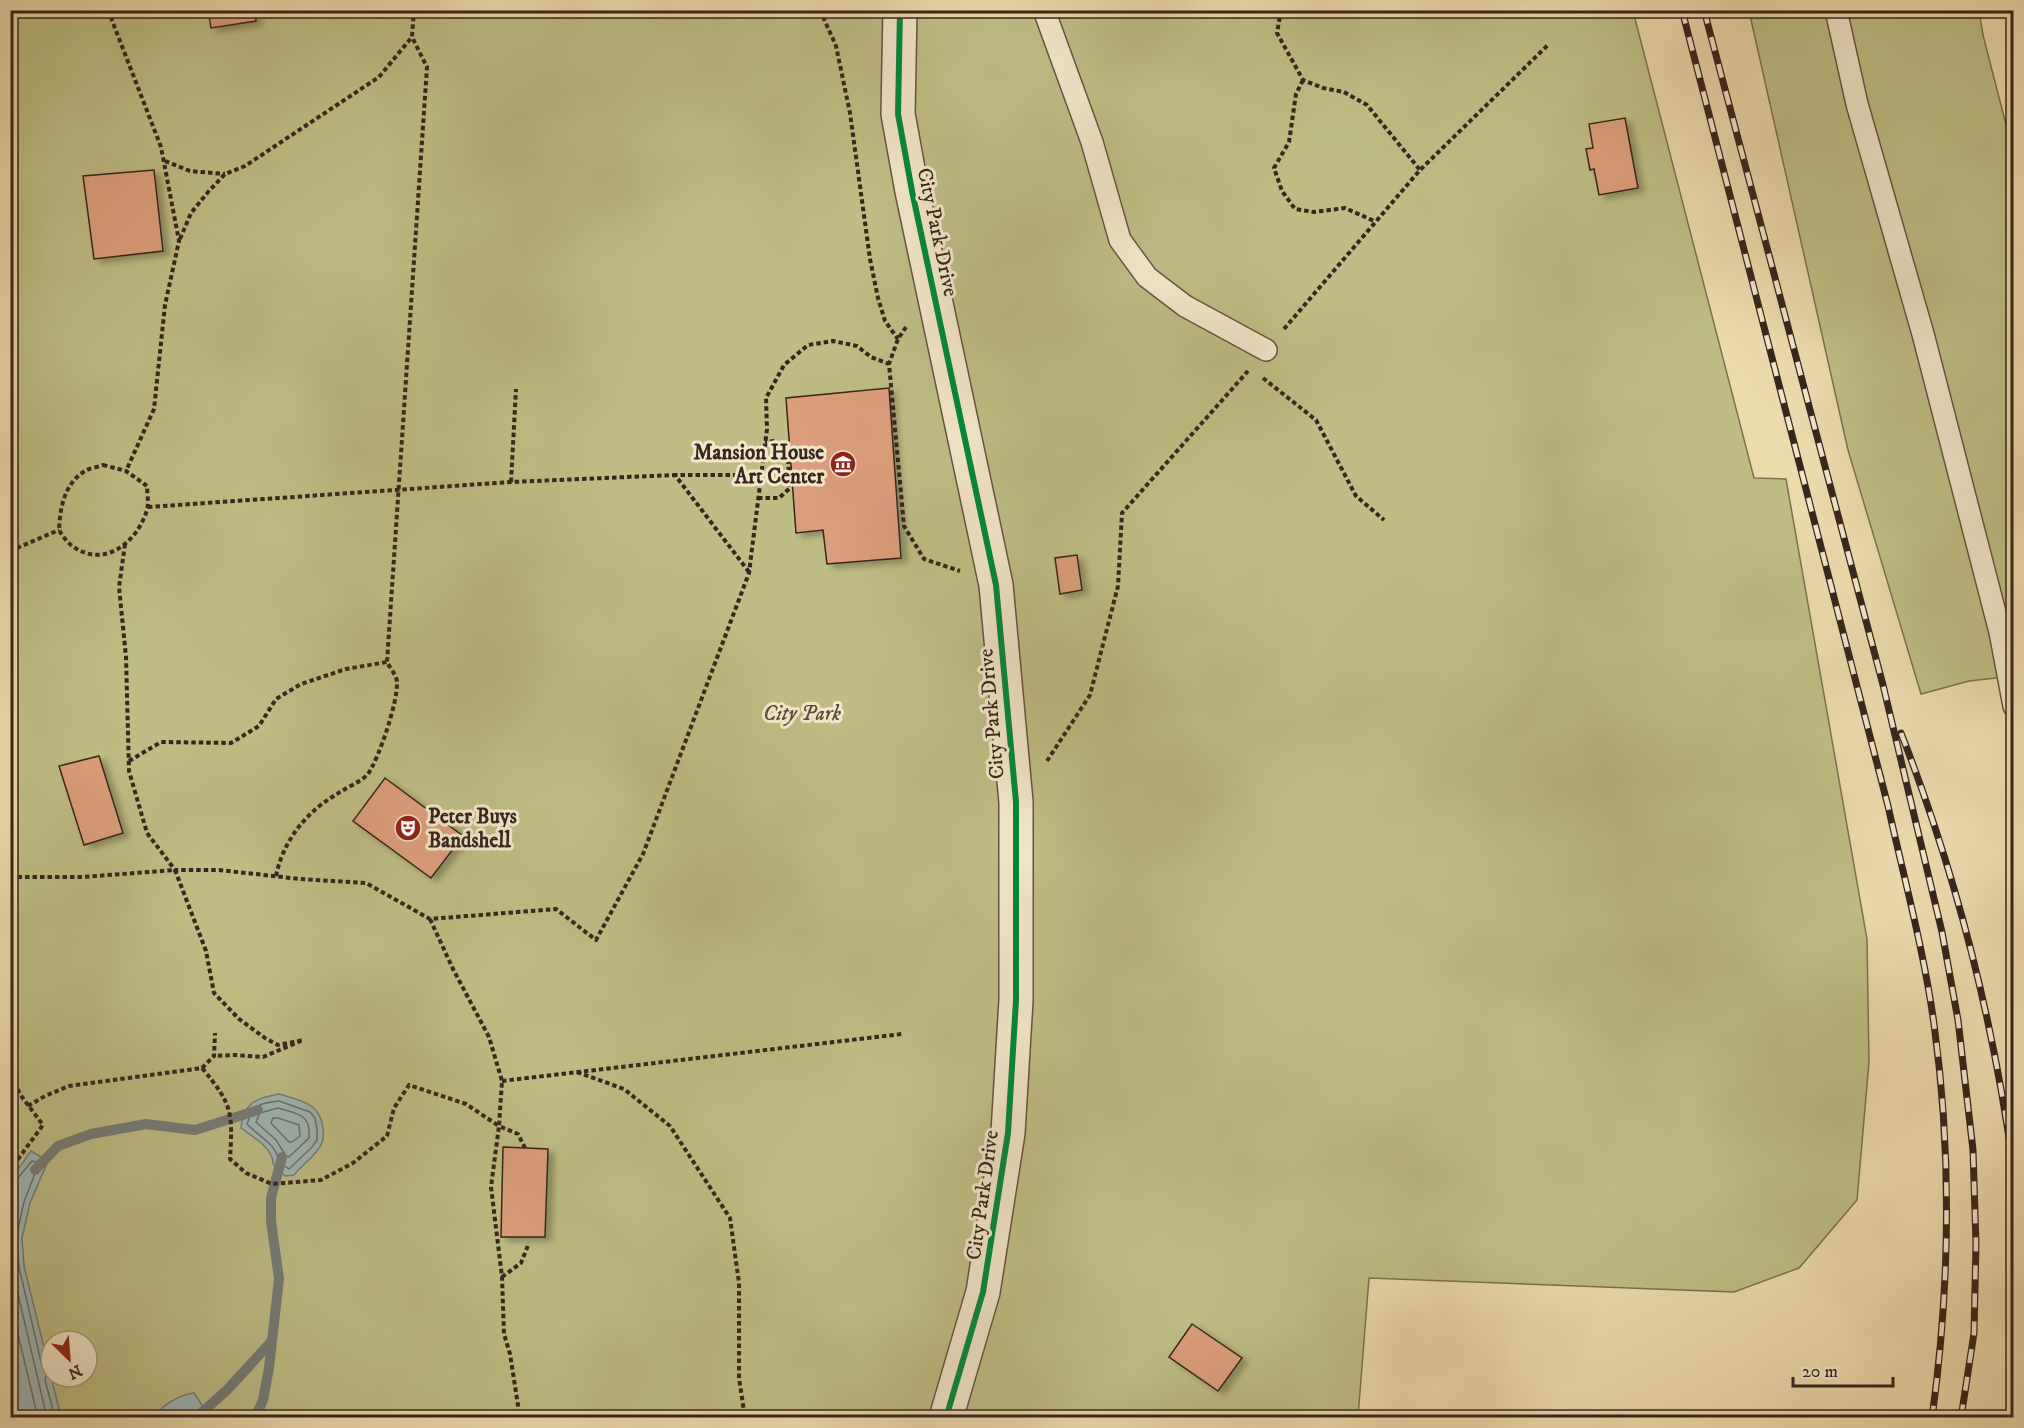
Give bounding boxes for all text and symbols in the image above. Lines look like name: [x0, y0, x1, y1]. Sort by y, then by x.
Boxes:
street label: City Park Drive: [911, 165, 963, 299]
place label: Mansion House Art Center: [693, 440, 825, 490]
museum icon: Mansion House Art Center: [828, 449, 858, 479]
street label: City Park Drive: [973, 647, 1011, 780]
park label: City Park: [763, 701, 841, 727]
place label: Peter Buys Bandshell: [428, 804, 517, 854]
theatre icon: Peter Buys Bandshell: [393, 813, 423, 843]
street label: City Park Drive: [961, 1128, 1005, 1262]
north arrow: [39, 1329, 99, 1389]
scale bar: [1793, 1350, 1894, 1388]
text: N: [65, 1360, 85, 1384]
text: 20 m: [1802, 1361, 1838, 1383]

